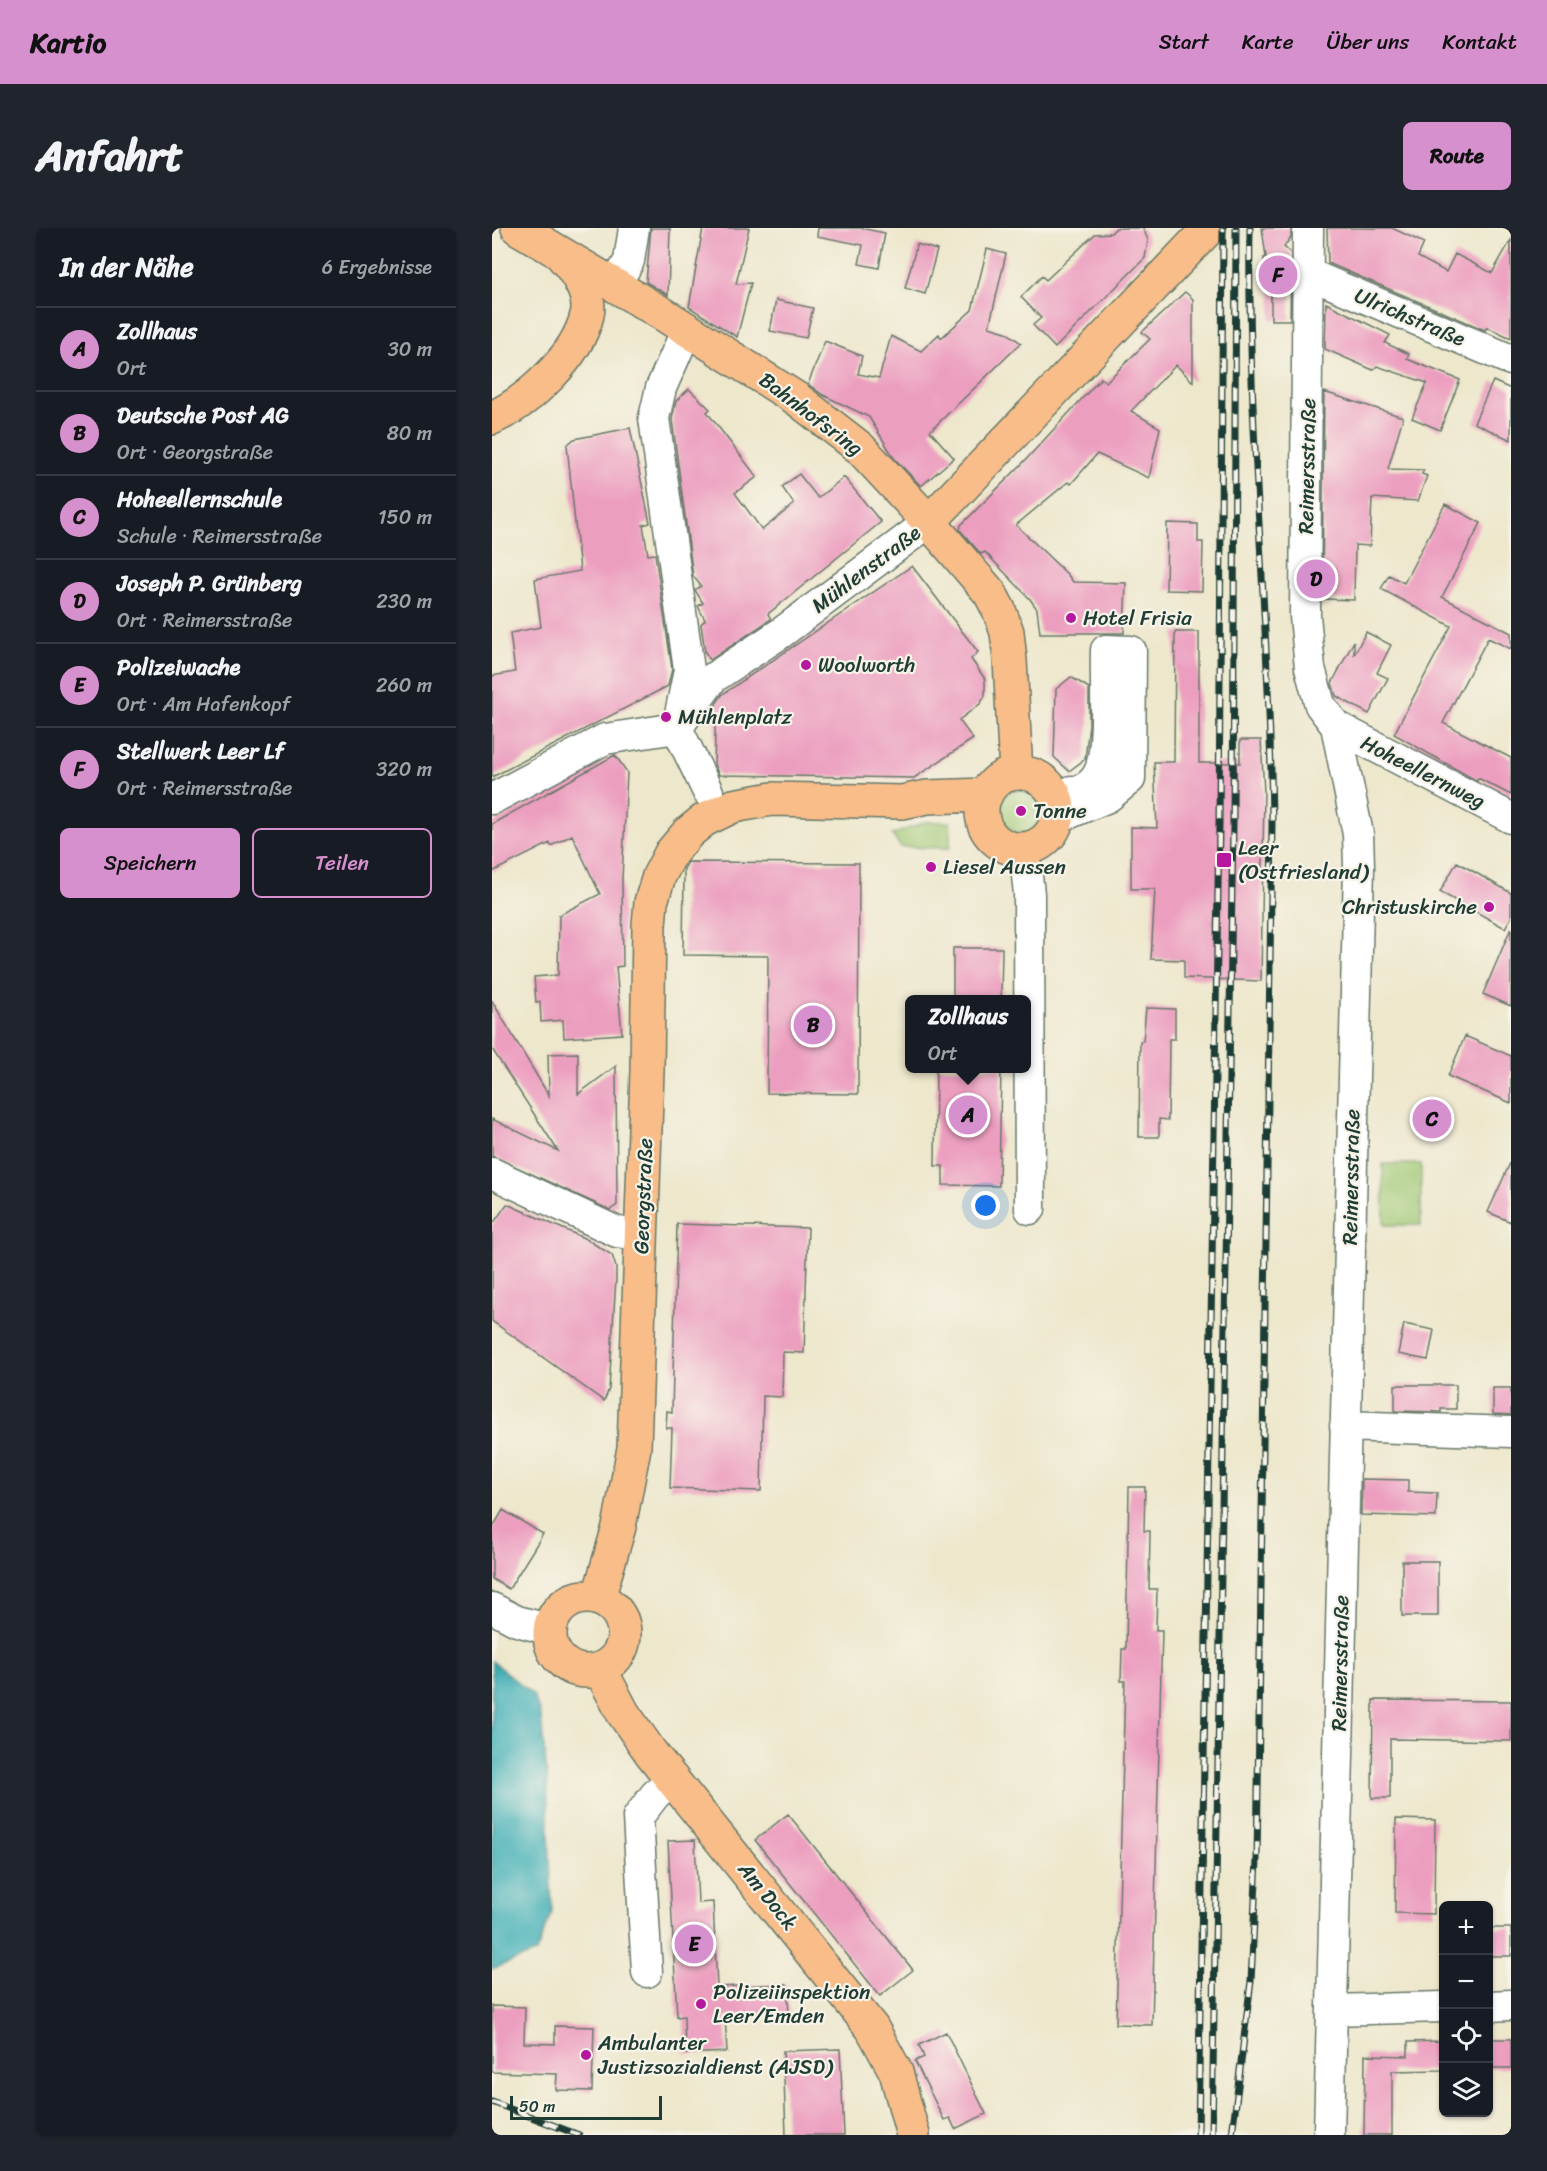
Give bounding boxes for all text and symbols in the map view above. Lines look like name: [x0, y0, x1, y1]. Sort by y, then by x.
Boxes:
text: Kartio: [30, 18, 106, 67]
text: Start: [1159, 23, 1209, 61]
text: Karte: [1242, 23, 1294, 61]
text: Über uns: [1327, 23, 1409, 61]
text: Kontakt: [1442, 23, 1517, 61]
text: Anfahrt: [36, 119, 183, 193]
button: Route: [1403, 122, 1511, 190]
text: In der Nähe: [60, 244, 194, 290]
text: 6 Ergebnisse: [322, 250, 432, 285]
pin: F: [1258, 252, 1298, 298]
street label: Ulrichstraße: [1348, 277, 1472, 357]
text: Zollhaus: [117, 312, 197, 351]
text: A: [73, 332, 86, 367]
text: 30 m: [388, 332, 432, 367]
text: Ort: [117, 351, 147, 386]
street label: Bahnhofsring: [750, 362, 872, 466]
text: Deutsche Post AG: [117, 396, 289, 435]
street label: Reimersstraße: [1287, 397, 1327, 534]
text: B: [73, 416, 86, 451]
text: 80 m: [387, 416, 432, 451]
text: Ort · Georgstraße: [117, 435, 273, 470]
text: Hoheellernschule: [117, 480, 282, 519]
text: C: [73, 500, 86, 535]
text: 150 m: [378, 500, 432, 535]
street label: Mühlenstraße: [803, 515, 929, 623]
text: Schule · Reimersstraße: [117, 519, 322, 554]
pin: D: [1296, 556, 1336, 602]
text: Joseph P. Grünberg: [117, 564, 302, 603]
text: D: [74, 584, 85, 619]
text: 230 m: [376, 584, 432, 619]
place label: Hotel Frisia: [1083, 599, 1192, 637]
text: Ort · Reimersstraße: [117, 603, 292, 638]
marker: Hotel Frisia: [1064, 611, 1078, 625]
place label: Woolworth: [818, 646, 915, 684]
text: Polizeiwache: [117, 648, 240, 687]
marker: Woolworth: [799, 658, 813, 672]
text: E: [74, 668, 85, 703]
text: 260 m: [376, 668, 432, 703]
text: Ort · Am Hafenkopf: [117, 687, 290, 722]
place label: Mühlenplatz: [678, 698, 793, 736]
marker: Mühlenplatz: [659, 710, 673, 724]
street label: Hoheellernweg: [1354, 724, 1493, 820]
text: Stellwerk Leer Lf: [117, 732, 284, 771]
text: F: [74, 752, 85, 787]
text: 320 m: [376, 752, 432, 787]
text: Ort · Reimersstraße: [117, 771, 292, 806]
place label: Tonne: [1033, 792, 1087, 830]
marker: Tonne: [1014, 804, 1028, 818]
button: Speichern: [60, 828, 240, 898]
button: Teilen: [252, 828, 432, 898]
place label: Leer (Ostfriesland): [1238, 829, 1370, 891]
place label: Liesel Aussen: [943, 848, 1066, 886]
marker: Leer (Ostfriesland): [1215, 851, 1233, 869]
marker: Liesel Aussen: [924, 860, 938, 874]
place label: Christuskirche: [1342, 888, 1477, 926]
marker: Christuskirche: [1482, 900, 1496, 914]
popup: [905, 995, 1031, 1073]
text: Zollhaus: [928, 997, 1008, 1036]
pin: B: [794, 1002, 832, 1048]
text: Ort: [928, 1036, 958, 1071]
pin: A: [948, 1092, 988, 1138]
pin: C: [1412, 1096, 1452, 1142]
street label: Reimersstraße: [1331, 1108, 1371, 1245]
street label: Georgstraße: [622, 1137, 664, 1255]
your location: [971, 1191, 1000, 1220]
street label: Reimersstraße: [1320, 1594, 1360, 1731]
street label: Am Dock: [727, 1852, 808, 1939]
map controls: [1439, 1901, 1493, 2117]
button: +: [1439, 1901, 1493, 1955]
pin: E: [674, 1922, 714, 1966]
button: −: [1439, 1955, 1493, 2009]
place label: Polizeiinspektion Leer/Emden: [713, 1973, 870, 2035]
marker: Polizeiinspektion Leer/Emden: [694, 1997, 708, 2011]
button: locate: [1439, 2009, 1493, 2063]
place label: Ambulanter Justizsozialdienst (AJSD): [597, 2024, 834, 2086]
marker: Ambulanter Justizsozialdienst (AJSD): [579, 2048, 593, 2062]
button: layers: [1439, 2063, 1493, 2117]
text: 50 m: [519, 2092, 555, 2121]
scale bar: [510, 2093, 662, 2120]

